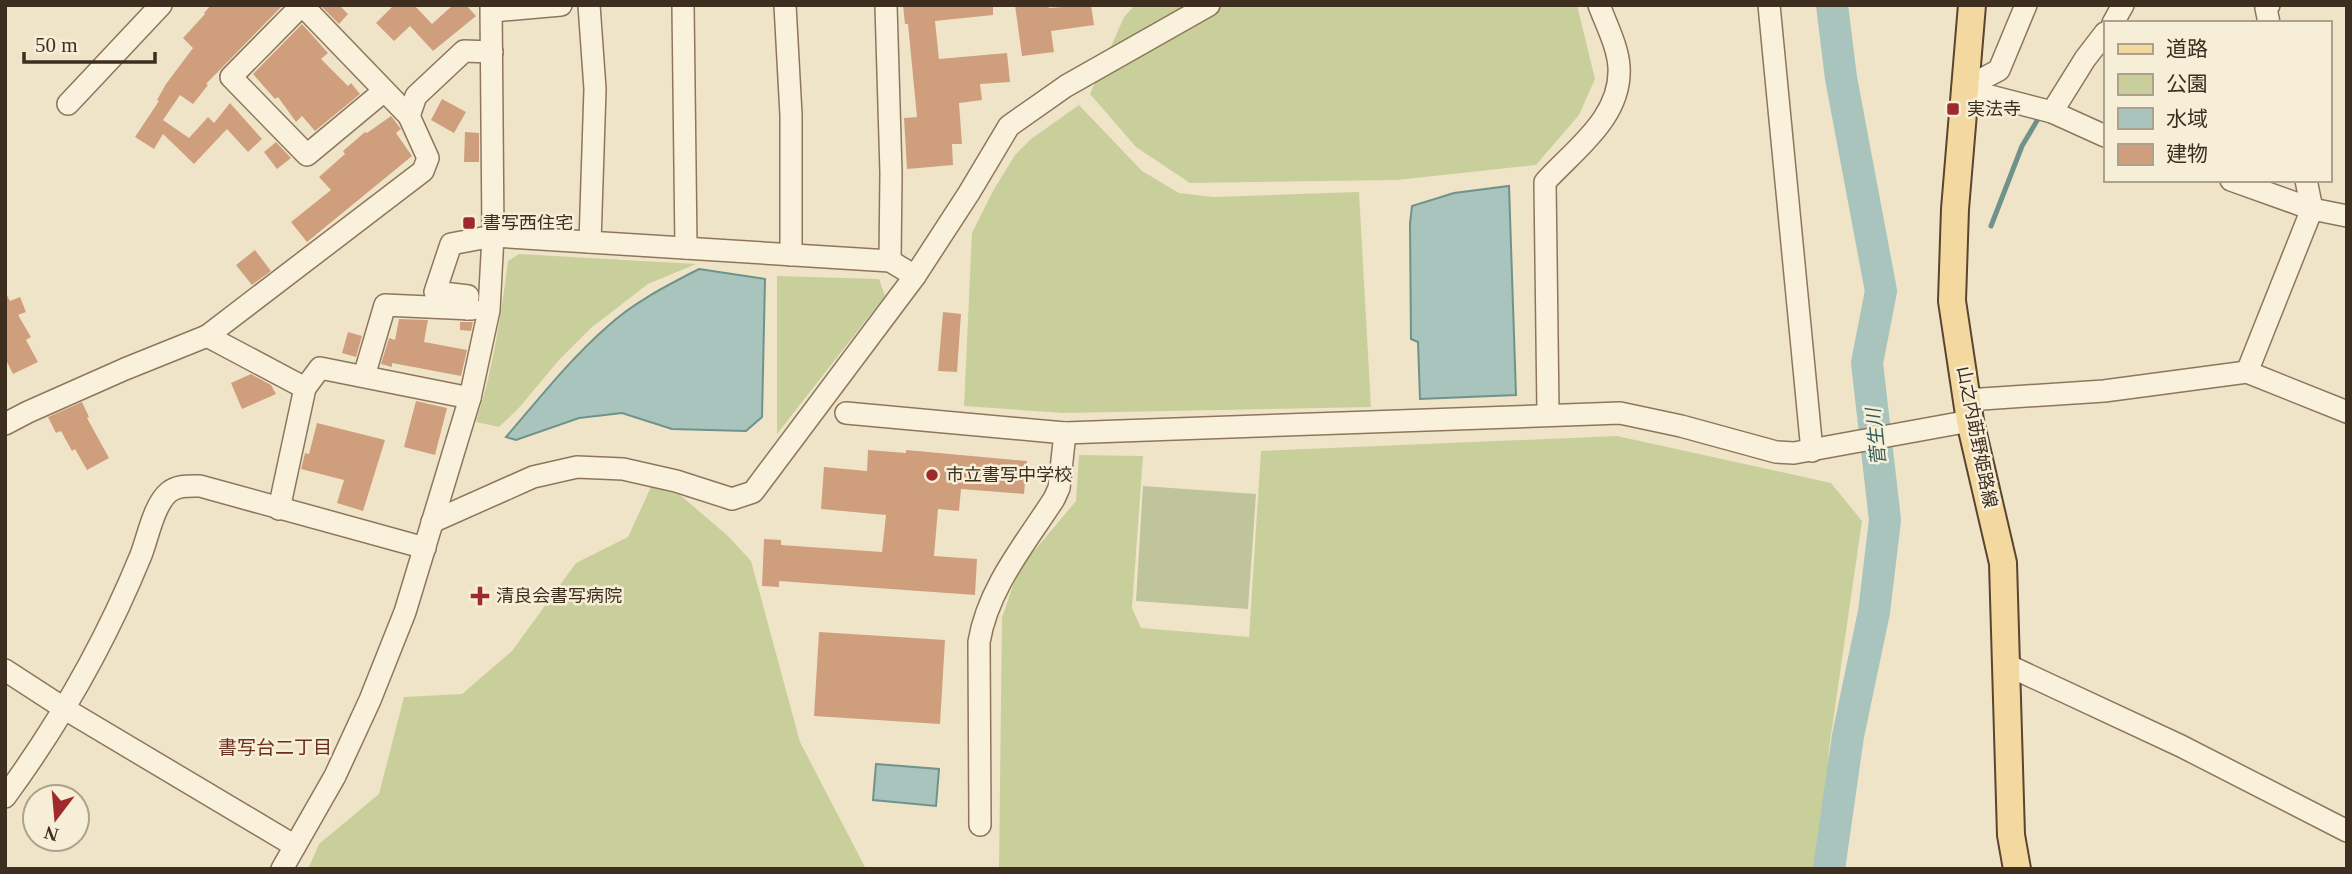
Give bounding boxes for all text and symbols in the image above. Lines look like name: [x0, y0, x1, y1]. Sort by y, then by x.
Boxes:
scale bar: [24, 21, 156, 65]
legend: [2104, 21, 2331, 182]
text: 50 m: [35, 33, 78, 57]
text: 道路: [2166, 37, 2208, 61]
text: 公園: [2166, 72, 2208, 96]
place label: 実法寺: [1967, 99, 2021, 119]
marker: 実法寺: [1945, 101, 1961, 117]
text: 水域: [2166, 107, 2208, 131]
text: 建物: [2166, 142, 2208, 166]
place label: 書写西住宅: [483, 213, 573, 233]
marker: 書写西住宅: [461, 215, 477, 231]
street label: 山之内莇野姫路線: [1953, 364, 2001, 510]
water label: 菅生川: [1862, 406, 1889, 466]
place label: 市立書写中学校: [946, 465, 1072, 485]
marker: 市立書写中学校: [924, 467, 940, 483]
marker: 清良会書写病院: [470, 586, 490, 606]
place label: 清良会書写病院: [496, 586, 622, 606]
district label: 書写台二丁目: [218, 737, 332, 758]
north arrow: [21, 783, 91, 853]
text: N: [42, 822, 61, 846]

